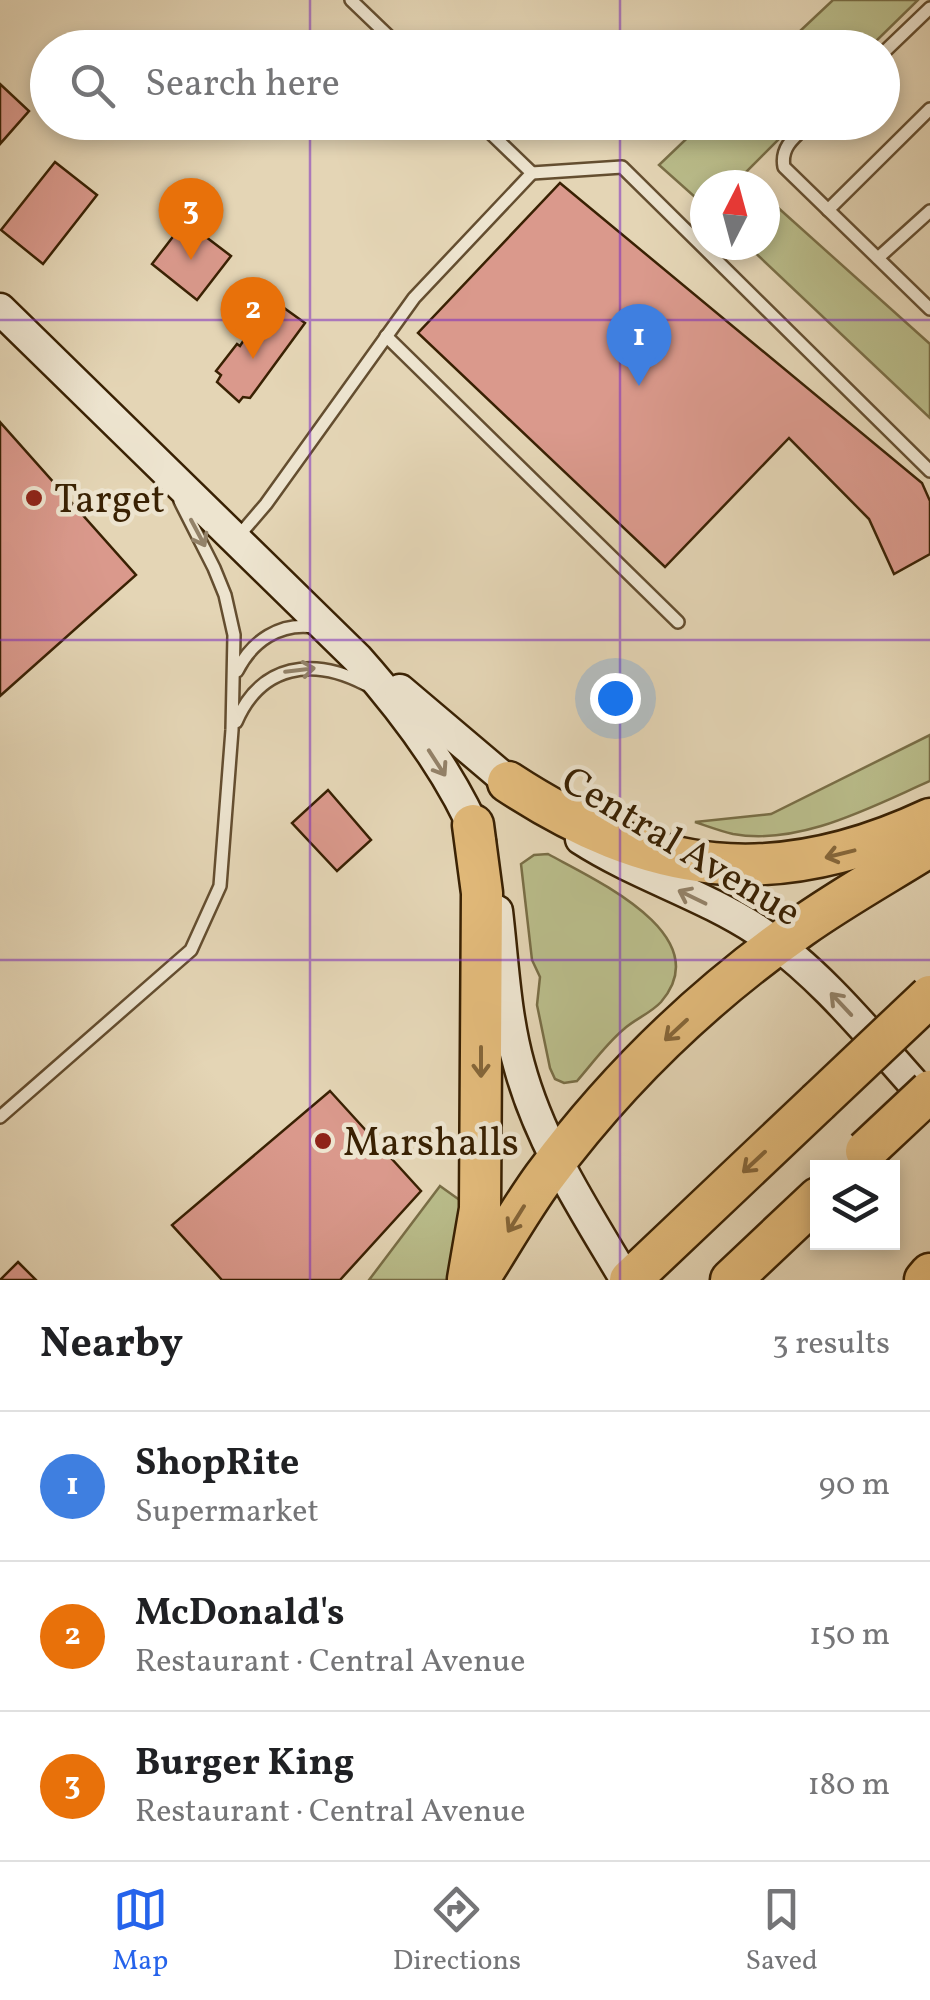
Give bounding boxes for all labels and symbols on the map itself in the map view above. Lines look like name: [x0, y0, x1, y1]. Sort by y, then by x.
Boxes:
north arrow: [690, 170, 780, 260]
pin: 3: [158, 178, 224, 260]
pin: 2: [220, 276, 286, 359]
pin: 1: [606, 304, 672, 386]
place label: Target: [54, 474, 165, 530]
marker: Target: [23, 487, 45, 509]
one-way arrow: [188, 517, 208, 547]
one-way arrow: [283, 661, 316, 679]
your location: [590, 673, 641, 724]
one-way arrow: [427, 748, 448, 777]
street label: Central Avenue: [550, 755, 810, 942]
one-way arrow: [825, 846, 856, 865]
one-way arrow: [678, 886, 708, 905]
one-way arrow: [829, 992, 853, 1018]
one-way arrow: [664, 1018, 689, 1041]
one-way arrow: [472, 1046, 490, 1078]
place label: Marshalls: [343, 1117, 519, 1173]
marker: Marshalls: [312, 1130, 334, 1152]
one-way arrow: [743, 1150, 767, 1174]
one-way arrow: [506, 1204, 527, 1233]

